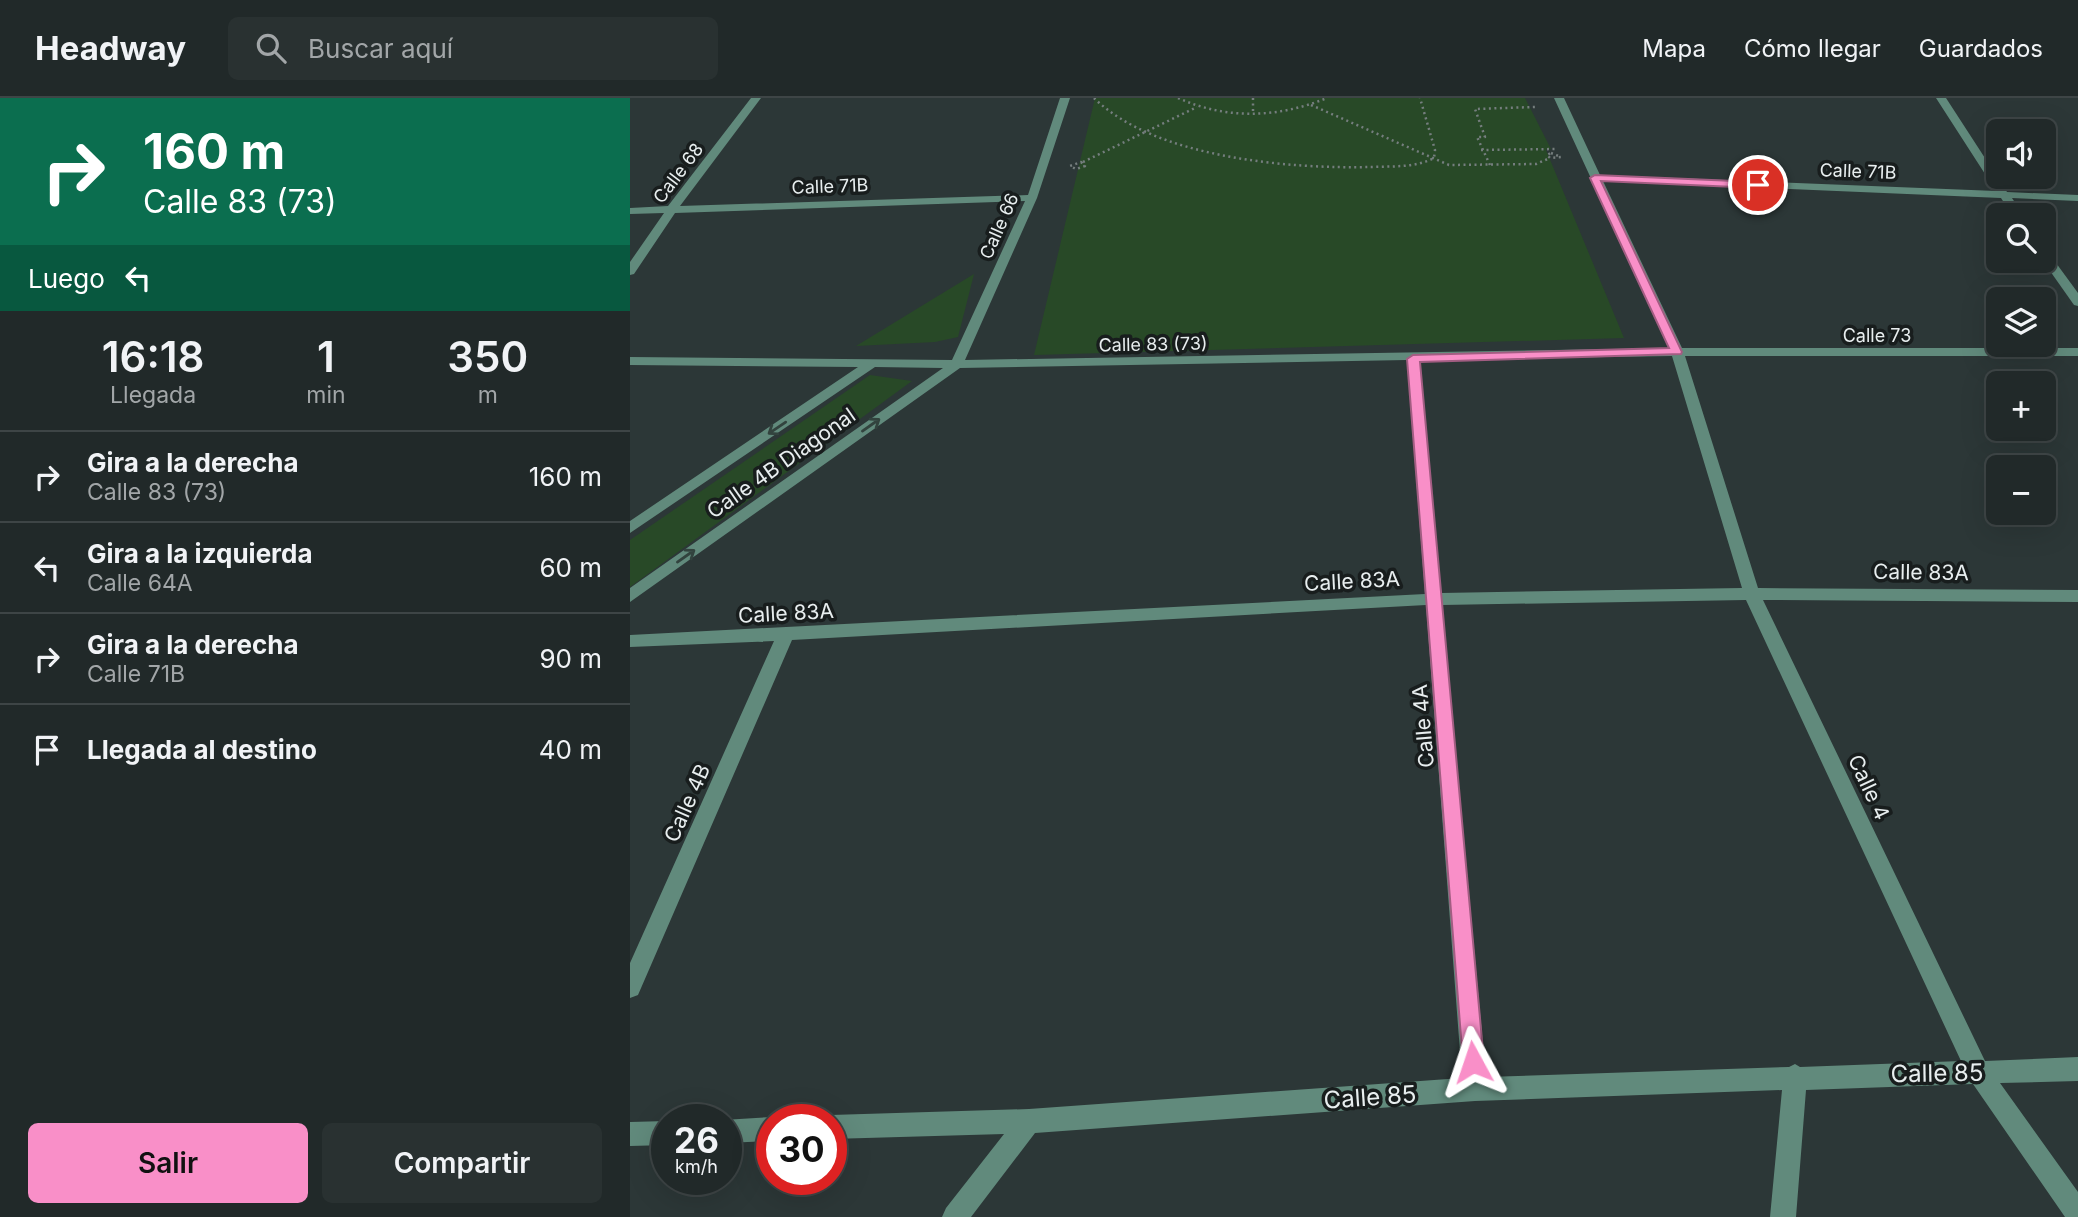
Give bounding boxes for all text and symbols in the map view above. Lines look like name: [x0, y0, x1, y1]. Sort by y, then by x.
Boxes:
search box: [228, 17, 718, 80]
text: Headway: [35, 28, 186, 68]
icon: search: [252, 29, 290, 67]
text: Buscar aquí: [308, 33, 453, 64]
text: Mapa: [1642, 34, 1706, 63]
text: Cómo llegar: [1744, 34, 1881, 63]
text: Guardados: [1919, 34, 2043, 63]
map controls: [1986, 119, 2056, 525]
button: sound: [1986, 119, 2056, 189]
text: 160 m: [143, 122, 285, 181]
icon: right: [28, 126, 119, 217]
street label: Calle 68: [649, 139, 707, 207]
pin: [1728, 155, 1788, 215]
street label: Calle 71B: [1819, 159, 1897, 183]
icon: arrive: [1739, 166, 1777, 204]
street label: Calle 71B: [791, 174, 869, 198]
text: Calle 83 (73): [143, 182, 337, 221]
street label: Calle 66: [975, 190, 1023, 262]
button: search: [1986, 203, 2056, 273]
icon: left: [119, 259, 157, 297]
text: Luego: [28, 263, 105, 294]
button: layers: [1986, 287, 2056, 357]
street label: Calle 73: [1843, 325, 1911, 346]
text: 16:18: [102, 331, 204, 382]
text: 1: [317, 331, 335, 382]
text: 350: [447, 331, 528, 382]
street label: Calle 83 (73): [1098, 333, 1208, 355]
button: +: [1986, 371, 2056, 441]
text: Llegada: [110, 381, 196, 409]
text: min: [306, 381, 346, 409]
text: m: [478, 381, 498, 409]
street label: Calle 4B Diagonal: [702, 402, 860, 524]
one-way arrow: [861, 418, 880, 432]
one-way arrow: [768, 421, 787, 435]
text: Gira a la derecha: [87, 447, 299, 478]
button: −: [1986, 455, 2056, 525]
icon: right: [28, 458, 66, 496]
text: 160 m: [529, 461, 602, 492]
text: Calle 83 (73): [87, 478, 226, 506]
text: Gira a la izquierda: [87, 538, 313, 569]
icon: left: [28, 549, 66, 587]
one-way arrow: [676, 549, 695, 563]
text: 60 m: [539, 552, 602, 583]
street label: Calle 83A: [1873, 559, 1969, 585]
street label: Calle 83A: [1303, 566, 1401, 596]
text: Calle 64A: [87, 569, 193, 597]
street label: Calle 83A: [737, 598, 835, 628]
text: Gira a la derecha: [87, 629, 299, 660]
icon: right: [28, 640, 66, 678]
text: 90 m: [539, 643, 602, 674]
text: Calle 71B: [87, 660, 185, 688]
street label: Calle 4A: [1407, 683, 1439, 769]
icon: arrive: [28, 731, 66, 769]
text: Llegada al destino: [87, 734, 317, 765]
text: 40 m: [539, 734, 602, 765]
street label: Calle 4: [1843, 750, 1895, 824]
street label: Calle 4B: [659, 760, 715, 846]
position arrow: [1436, 1025, 1510, 1099]
street label: Calle 85: [1890, 1058, 1984, 1088]
street label: Calle 85: [1323, 1079, 1417, 1115]
speed limit sign: 30: [756, 1104, 847, 1195]
text: 26: [674, 1119, 719, 1161]
button: Salir: [28, 1123, 308, 1203]
button: Compartir: [322, 1123, 602, 1203]
text: km/h: [675, 1156, 718, 1177]

